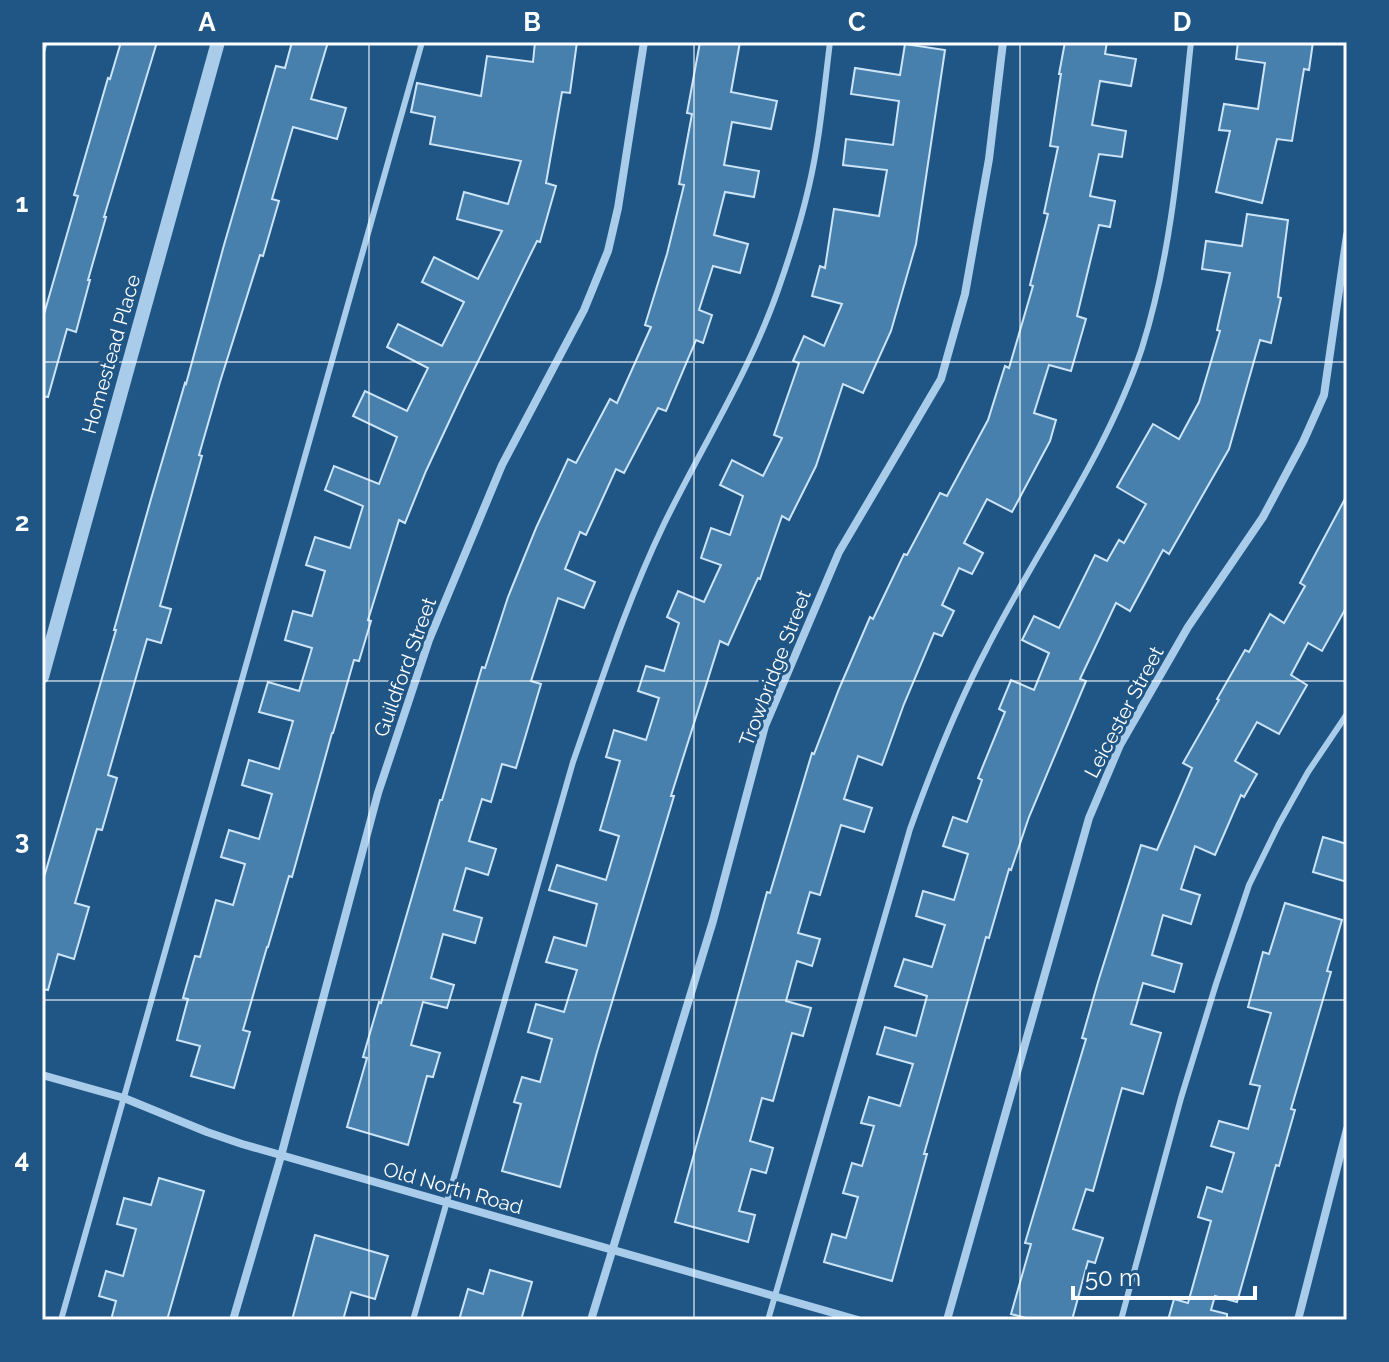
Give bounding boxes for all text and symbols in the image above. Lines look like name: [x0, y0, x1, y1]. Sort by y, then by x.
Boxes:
text: A: [198, 7, 216, 37]
text: B: [523, 7, 541, 37]
text: C: [848, 7, 866, 37]
text: D: [1173, 7, 1191, 37]
text: 1: [16, 188, 29, 218]
street label: Homestead Place: [77, 271, 145, 436]
text: 2: [15, 507, 29, 537]
street label: Trowbridge Street: [734, 586, 816, 750]
street label: Guildford Street: [369, 594, 441, 740]
street label: Leicester Street: [1079, 642, 1169, 782]
text: 3: [15, 825, 29, 855]
text: 4: [15, 1144, 29, 1174]
street label: Old North Road: [381, 1157, 525, 1219]
scale bar: [1073, 1250, 1255, 1300]
text: 50 m: [1085, 1263, 1141, 1292]

